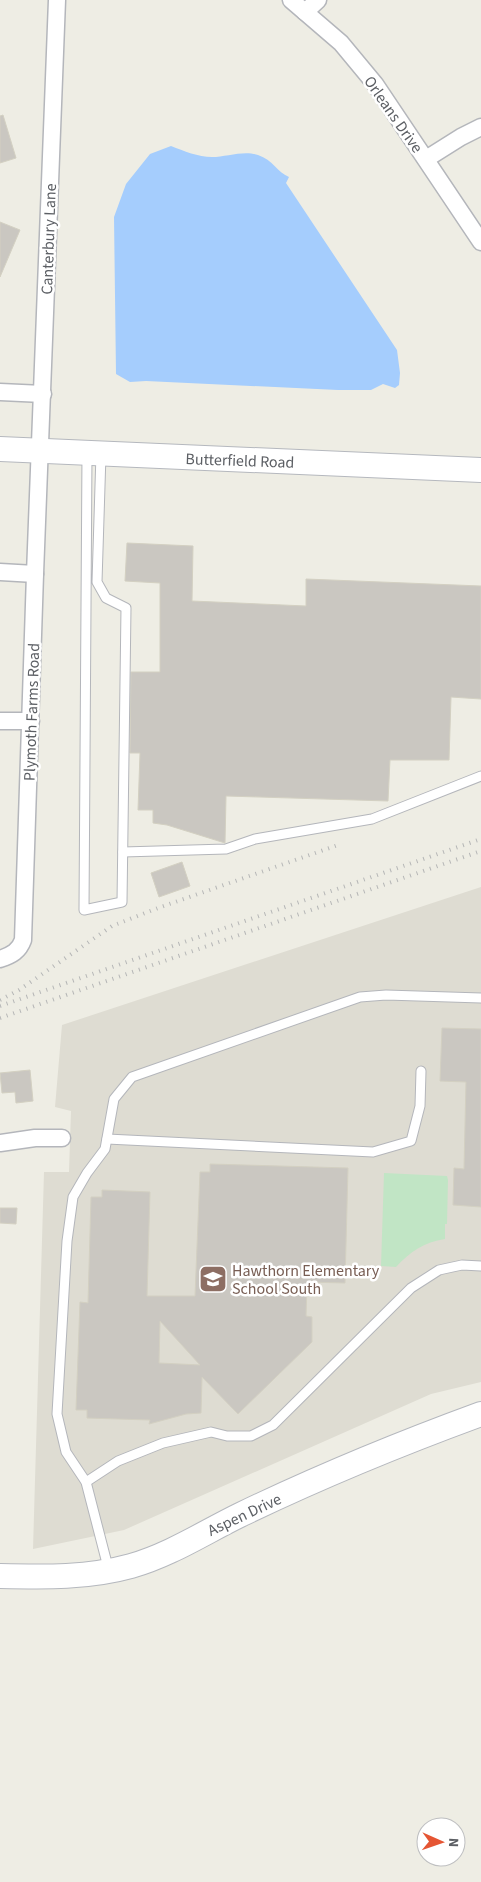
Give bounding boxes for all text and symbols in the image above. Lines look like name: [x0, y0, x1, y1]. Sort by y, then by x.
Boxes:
street label: Orleans Drive: [359, 72, 428, 158]
street label: Canterbury Lane: [36, 183, 62, 295]
street label: Butterfield Road: [185, 448, 295, 474]
street label: Plymoth Farms Road: [19, 643, 45, 781]
place label: Hawthorn Elementary School South: [232, 1260, 380, 1300]
school or university icon: Hawthorn Elementary School South: [198, 1264, 228, 1294]
street label: Aspen Drive: [204, 1488, 285, 1542]
north arrow: [416, 1817, 466, 1867]
text: N: [443, 1837, 463, 1847]

